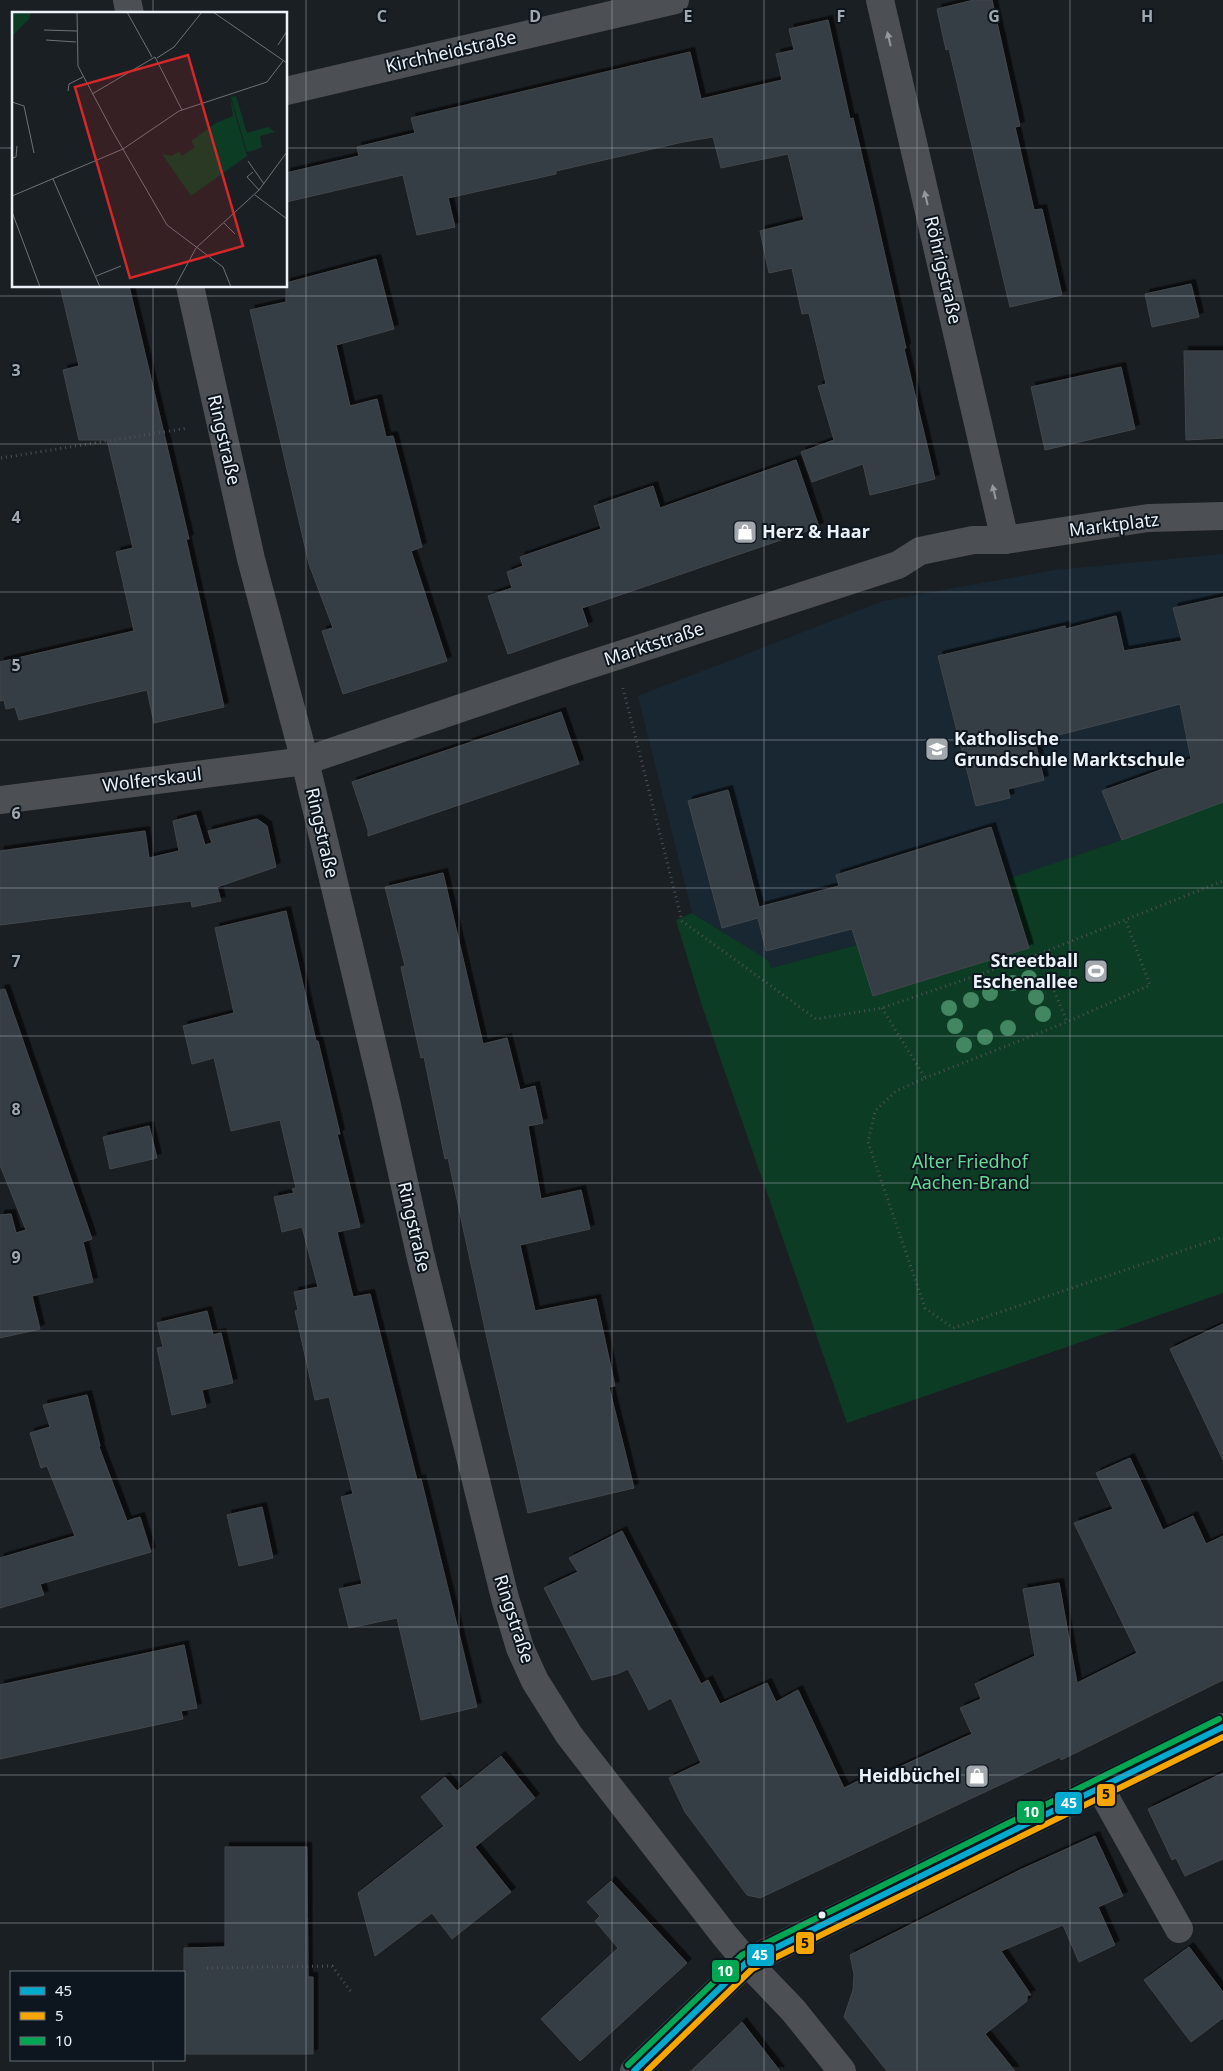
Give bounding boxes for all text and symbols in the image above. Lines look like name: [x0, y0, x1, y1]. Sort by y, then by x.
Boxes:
text: C: [377, 5, 387, 27]
text: D: [529, 5, 541, 27]
text: E: [684, 5, 693, 27]
text: F: [837, 5, 845, 27]
text: G: [988, 5, 1000, 27]
text: H: [1141, 5, 1153, 27]
inset map: [12, 12, 288, 288]
street label: Kirchheidstraße: [383, 24, 518, 78]
one-way arrow: [885, 32, 893, 47]
one-way arrow: [922, 190, 930, 205]
street label: Röhrigstraße: [920, 213, 968, 326]
text: 3: [11, 359, 21, 381]
street label: Ringstraße: [203, 392, 247, 487]
one-way arrow: [990, 485, 998, 500]
text: 4: [11, 506, 21, 528]
street label: Marktplatz: [1067, 507, 1160, 541]
shop icon: Herz & Haar: [732, 519, 758, 545]
place label: Herz & Haar: [762, 519, 870, 543]
street label: Marktstraße: [601, 616, 707, 670]
text: 5: [11, 654, 21, 676]
place label: Katholische Grundschule Marktschule: [954, 726, 1185, 771]
school or university icon: Katholische Grundschule Marktschule: [924, 736, 950, 762]
street label: Wolferskaul: [101, 761, 203, 797]
street label: Ringstraße: [301, 785, 345, 880]
text: 6: [11, 802, 21, 824]
place label: Streetball Eschenallee: [972, 948, 1078, 993]
text: 7: [11, 950, 21, 972]
sports icon: Streetball Eschenallee: [1083, 958, 1109, 984]
text: 8: [11, 1098, 21, 1120]
park label: Alter Friedhof Aachen-Brand: [910, 1149, 1030, 1194]
street label: Ringstraße: [393, 1179, 437, 1274]
text: 9: [11, 1246, 21, 1268]
street label: Ringstraße: [489, 1571, 541, 1666]
place label: Heidbüchel: [859, 1763, 960, 1787]
shop icon: Heidbüchel: [964, 1763, 990, 1789]
line badge: 5: [1096, 1783, 1116, 1807]
text: 5: [1102, 1784, 1110, 1803]
line badge: 45: [1054, 1791, 1083, 1815]
text: 45: [1061, 1793, 1077, 1812]
line badge: 10: [1016, 1800, 1045, 1824]
text: 10: [1023, 1802, 1039, 1821]
unlabelled marker: [817, 1910, 827, 1920]
line badge: 5: [795, 1931, 815, 1955]
text: 5: [801, 1933, 809, 1952]
line badge: 45: [746, 1943, 775, 1967]
text: 45: [752, 1945, 768, 1964]
line badge: 10: [711, 1959, 740, 1983]
text: 10: [717, 1961, 733, 1980]
legend: [10, 1971, 185, 2061]
text: 45: [55, 1980, 72, 2000]
text: 5: [55, 2005, 64, 2025]
text: 10: [55, 2030, 72, 2050]

